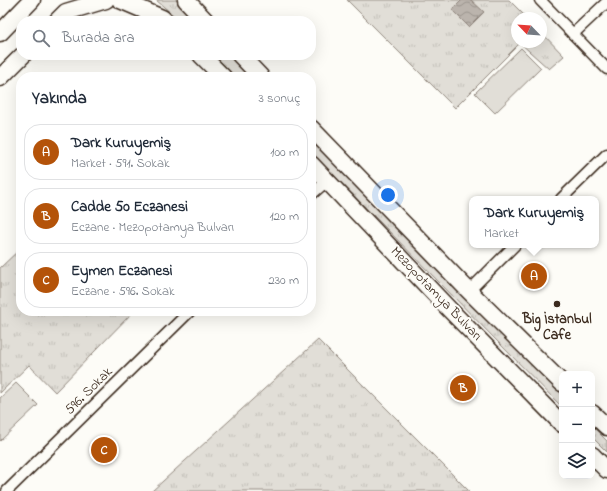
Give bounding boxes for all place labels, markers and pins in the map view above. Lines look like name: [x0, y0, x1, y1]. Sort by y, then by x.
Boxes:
pin: A: [521, 261, 547, 291]
marker: Big İstanbul Cafe: [552, 299, 562, 309]
place label: Big İstanbul Cafe: [521, 309, 592, 346]
pin: B: [450, 373, 476, 403]
pin: C: [91, 435, 117, 465]

